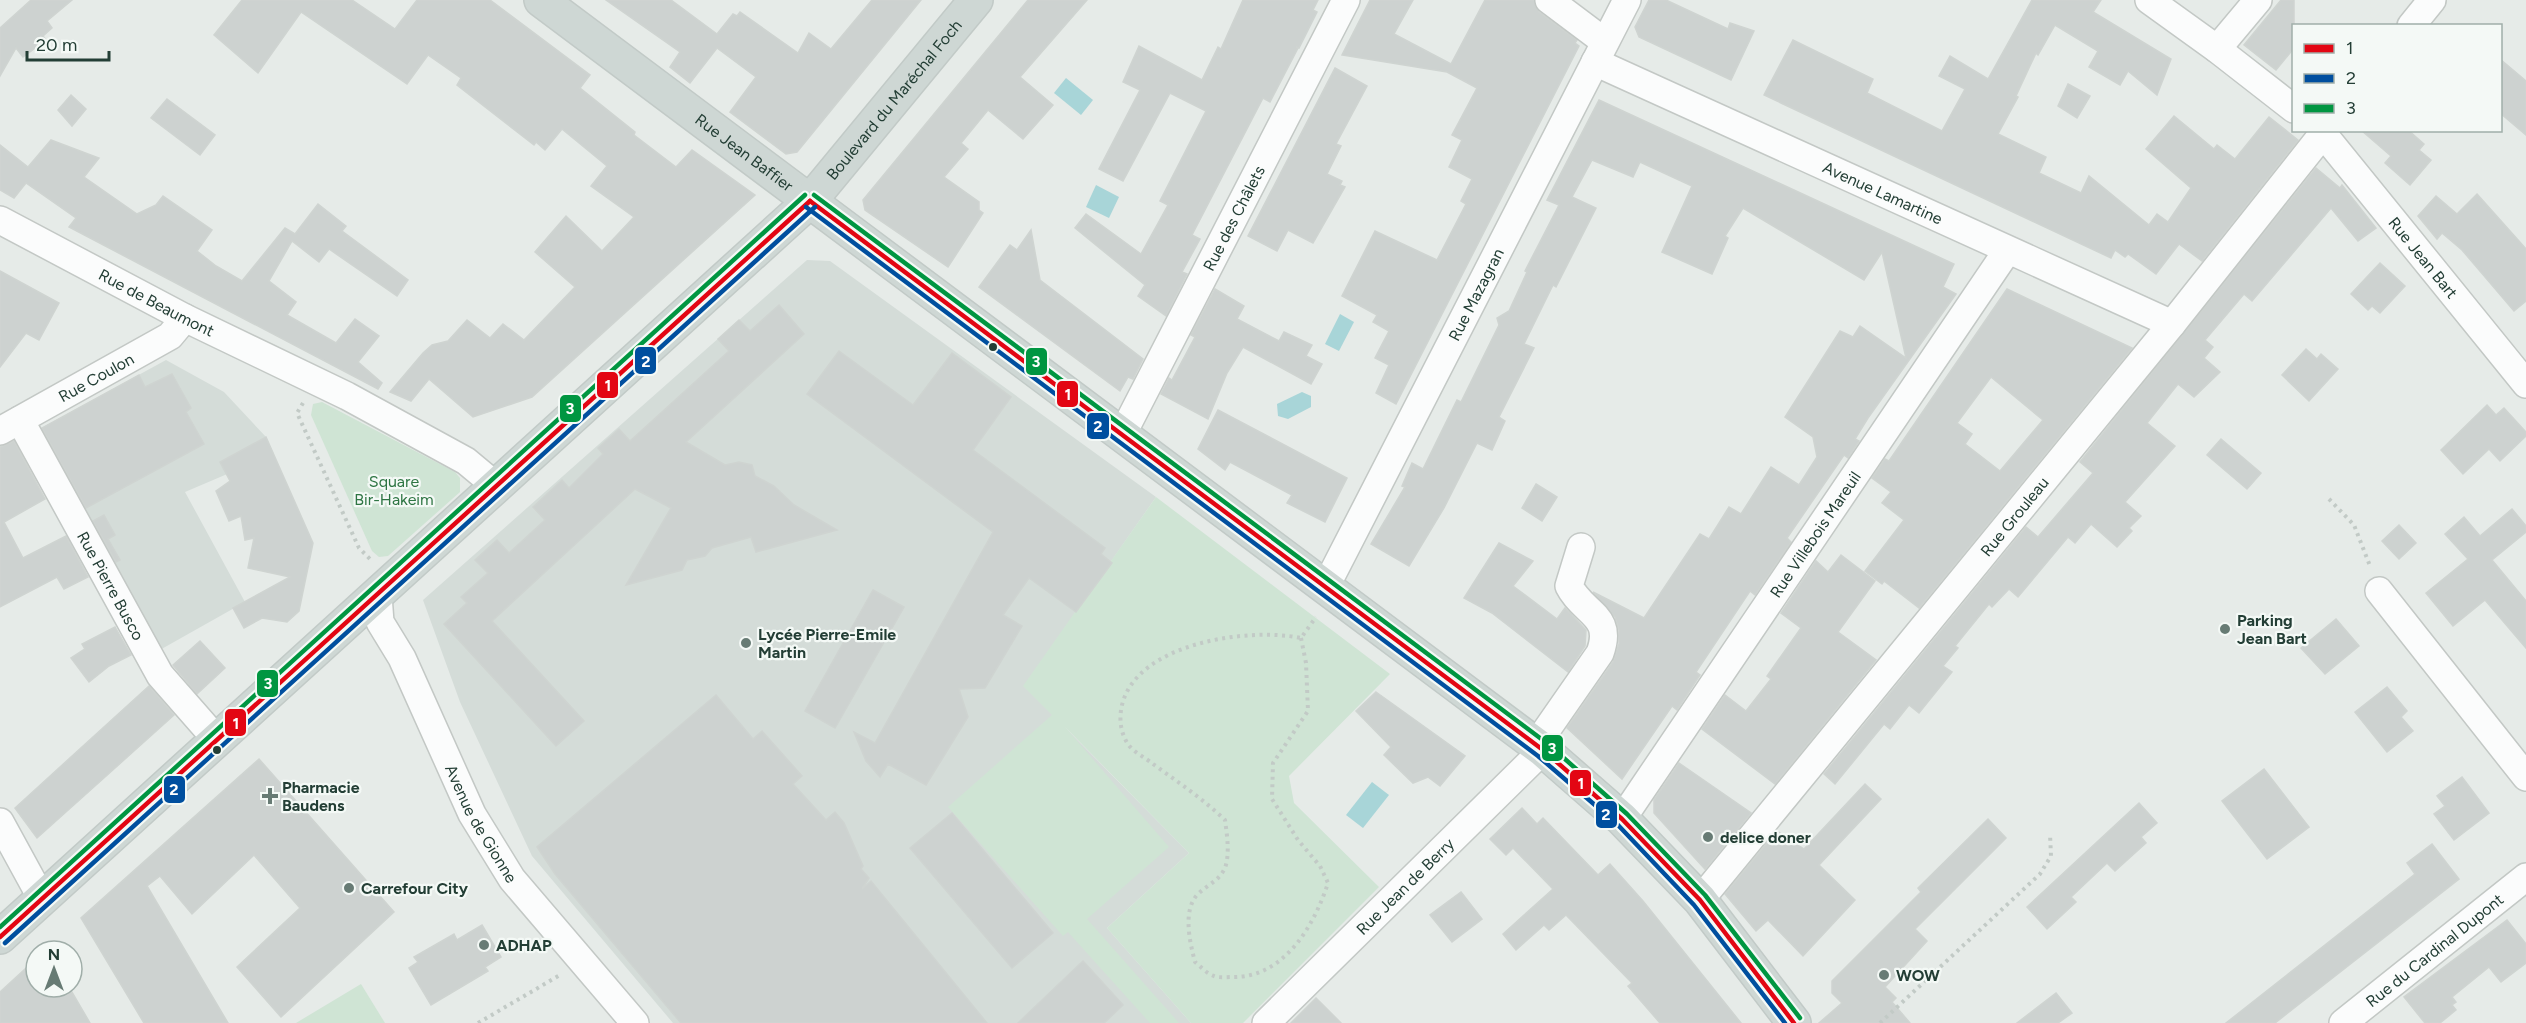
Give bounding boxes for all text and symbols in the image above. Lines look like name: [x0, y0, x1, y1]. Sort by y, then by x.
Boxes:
street label: Boulevard du Maréchal Foch: [823, 16, 966, 184]
scale bar: [27, 24, 110, 62]
legend: [2292, 24, 2502, 132]
text: 20 m: [36, 34, 77, 56]
text: 1: [2346, 37, 2353, 59]
text: 2: [2346, 67, 2356, 89]
text: 3: [2346, 97, 2356, 119]
street label: Rue Jean Baffier: [691, 110, 797, 196]
street label: Avenue Lamartine: [1820, 158, 1946, 229]
street label: Rue des Châlets: [1199, 163, 1269, 274]
street label: Rue Jean Bart: [2384, 213, 2462, 302]
street label: Rue Mazagran: [1445, 245, 1508, 344]
street label: Rue de Beaumont: [95, 265, 217, 341]
unlabelled marker: [987, 341, 999, 353]
line badge: 2: [634, 346, 657, 375]
line badge: 3: [1025, 347, 1048, 376]
street label: Rue Coulon: [55, 349, 137, 406]
text: 2: [641, 352, 651, 371]
text: 3: [1032, 352, 1041, 371]
line badge: 1: [596, 371, 619, 399]
text: 1: [605, 376, 611, 395]
line badge: 1: [1056, 380, 1079, 408]
text: 1: [1065, 385, 1071, 404]
line badge: 3: [559, 394, 582, 423]
text: 3: [566, 399, 575, 418]
line badge: 2: [1086, 412, 1110, 440]
text: 2: [1093, 417, 1103, 436]
street label: Rue Villebois Mareuil: [1766, 468, 1865, 601]
park label: Square Bir-Hakeim: [354, 472, 434, 509]
street label: Rue Grouleau: [1977, 473, 2053, 560]
street label: Rue Pierre Busco: [73, 528, 148, 644]
place label: Parking Jean Bart: [2237, 611, 2307, 648]
marker: Parking Jean Bart: [2218, 622, 2232, 636]
place label: Lycée Pierre-Emile Martin: [758, 625, 896, 662]
marker: Lycée Pierre-Emile Martin: [739, 636, 753, 650]
line badge: 3: [256, 669, 279, 698]
text: 3: [264, 674, 273, 693]
line badge: 1: [224, 708, 247, 737]
text: 1: [233, 714, 239, 733]
line badge: 3: [1541, 734, 1564, 762]
text: 3: [1548, 739, 1557, 758]
unlabelled marker: [211, 744, 223, 756]
street label: Avenue de Gionne: [441, 762, 521, 887]
line badge: 1: [1569, 769, 1592, 797]
text: 1: [1578, 774, 1584, 793]
line badge: 2: [163, 775, 186, 804]
place label: Pharmacie Baudens: [282, 778, 360, 815]
text: 2: [169, 780, 179, 799]
marker: Pharmacie Baudens: [263, 789, 277, 803]
line badge: 2: [1595, 800, 1618, 829]
text: 2: [1601, 805, 1611, 824]
place label: delice doner: [1720, 828, 1811, 847]
marker: delice doner: [1701, 830, 1715, 844]
street label: Rue Jean de Berry: [1352, 834, 1458, 939]
place label: Carrefour City: [361, 879, 469, 898]
marker: Carrefour City: [342, 881, 356, 895]
street label: Rue du Cardinal Dupont: [2362, 890, 2507, 1011]
place label: ADHAP: [496, 936, 552, 955]
marker: ADHAP: [477, 938, 491, 952]
north arrow: [24, 939, 84, 999]
text: N: [48, 945, 60, 964]
place label: WOW: [1896, 966, 1940, 985]
marker: WOW: [1877, 968, 1891, 982]

